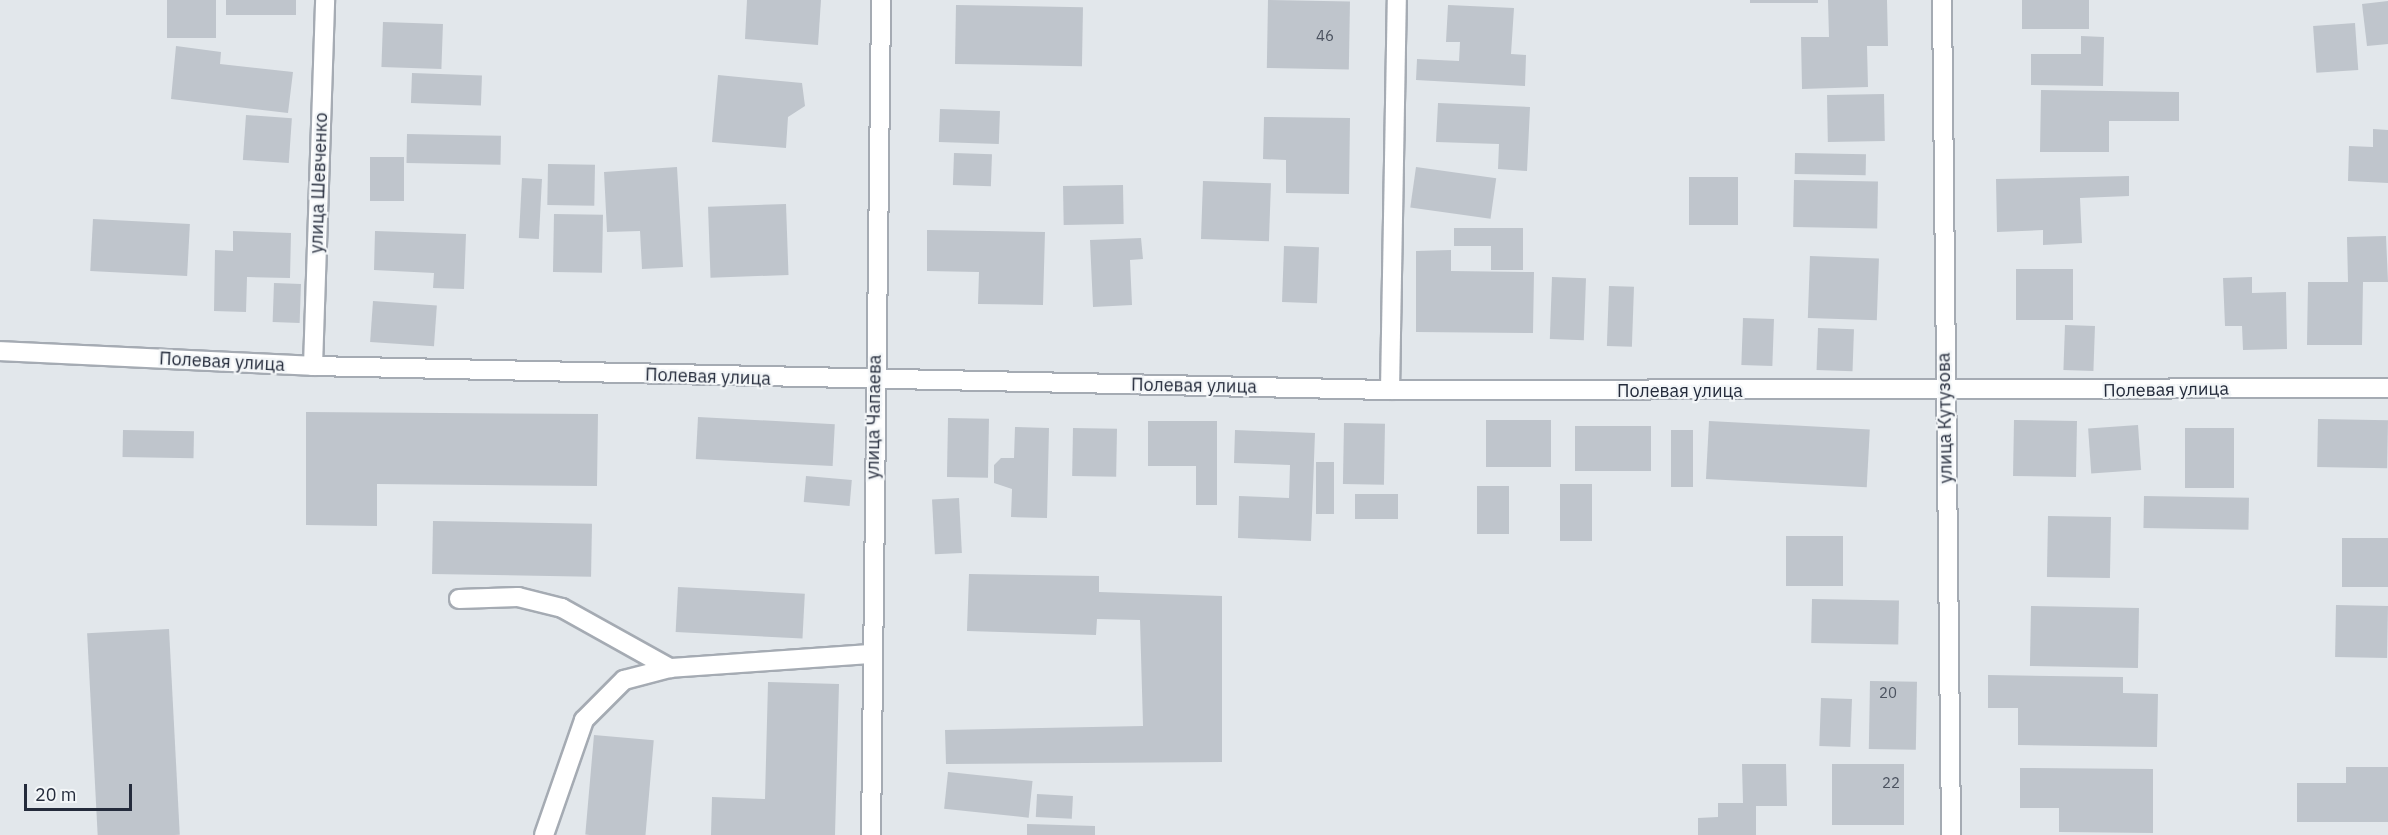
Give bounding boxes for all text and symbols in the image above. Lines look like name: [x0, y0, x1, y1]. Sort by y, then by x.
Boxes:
house number: 46: [1316, 27, 1334, 45]
street label: улица Шевченко: [306, 112, 332, 254]
street label: Полевая улица: [159, 348, 285, 376]
street label: улица Кутузова: [1933, 352, 1957, 484]
street label: улица Чапаева: [862, 354, 886, 480]
street label: Полевая улица: [645, 364, 771, 390]
street label: Полевая улица: [1131, 374, 1257, 398]
street label: Полевая улица: [2103, 378, 2229, 402]
street label: Полевая улица: [1617, 380, 1743, 402]
house number: 20: [1879, 684, 1897, 702]
scale bar: [27, 772, 135, 810]
house number: 22: [1882, 774, 1900, 792]
text: 20 m: [35, 783, 77, 806]

